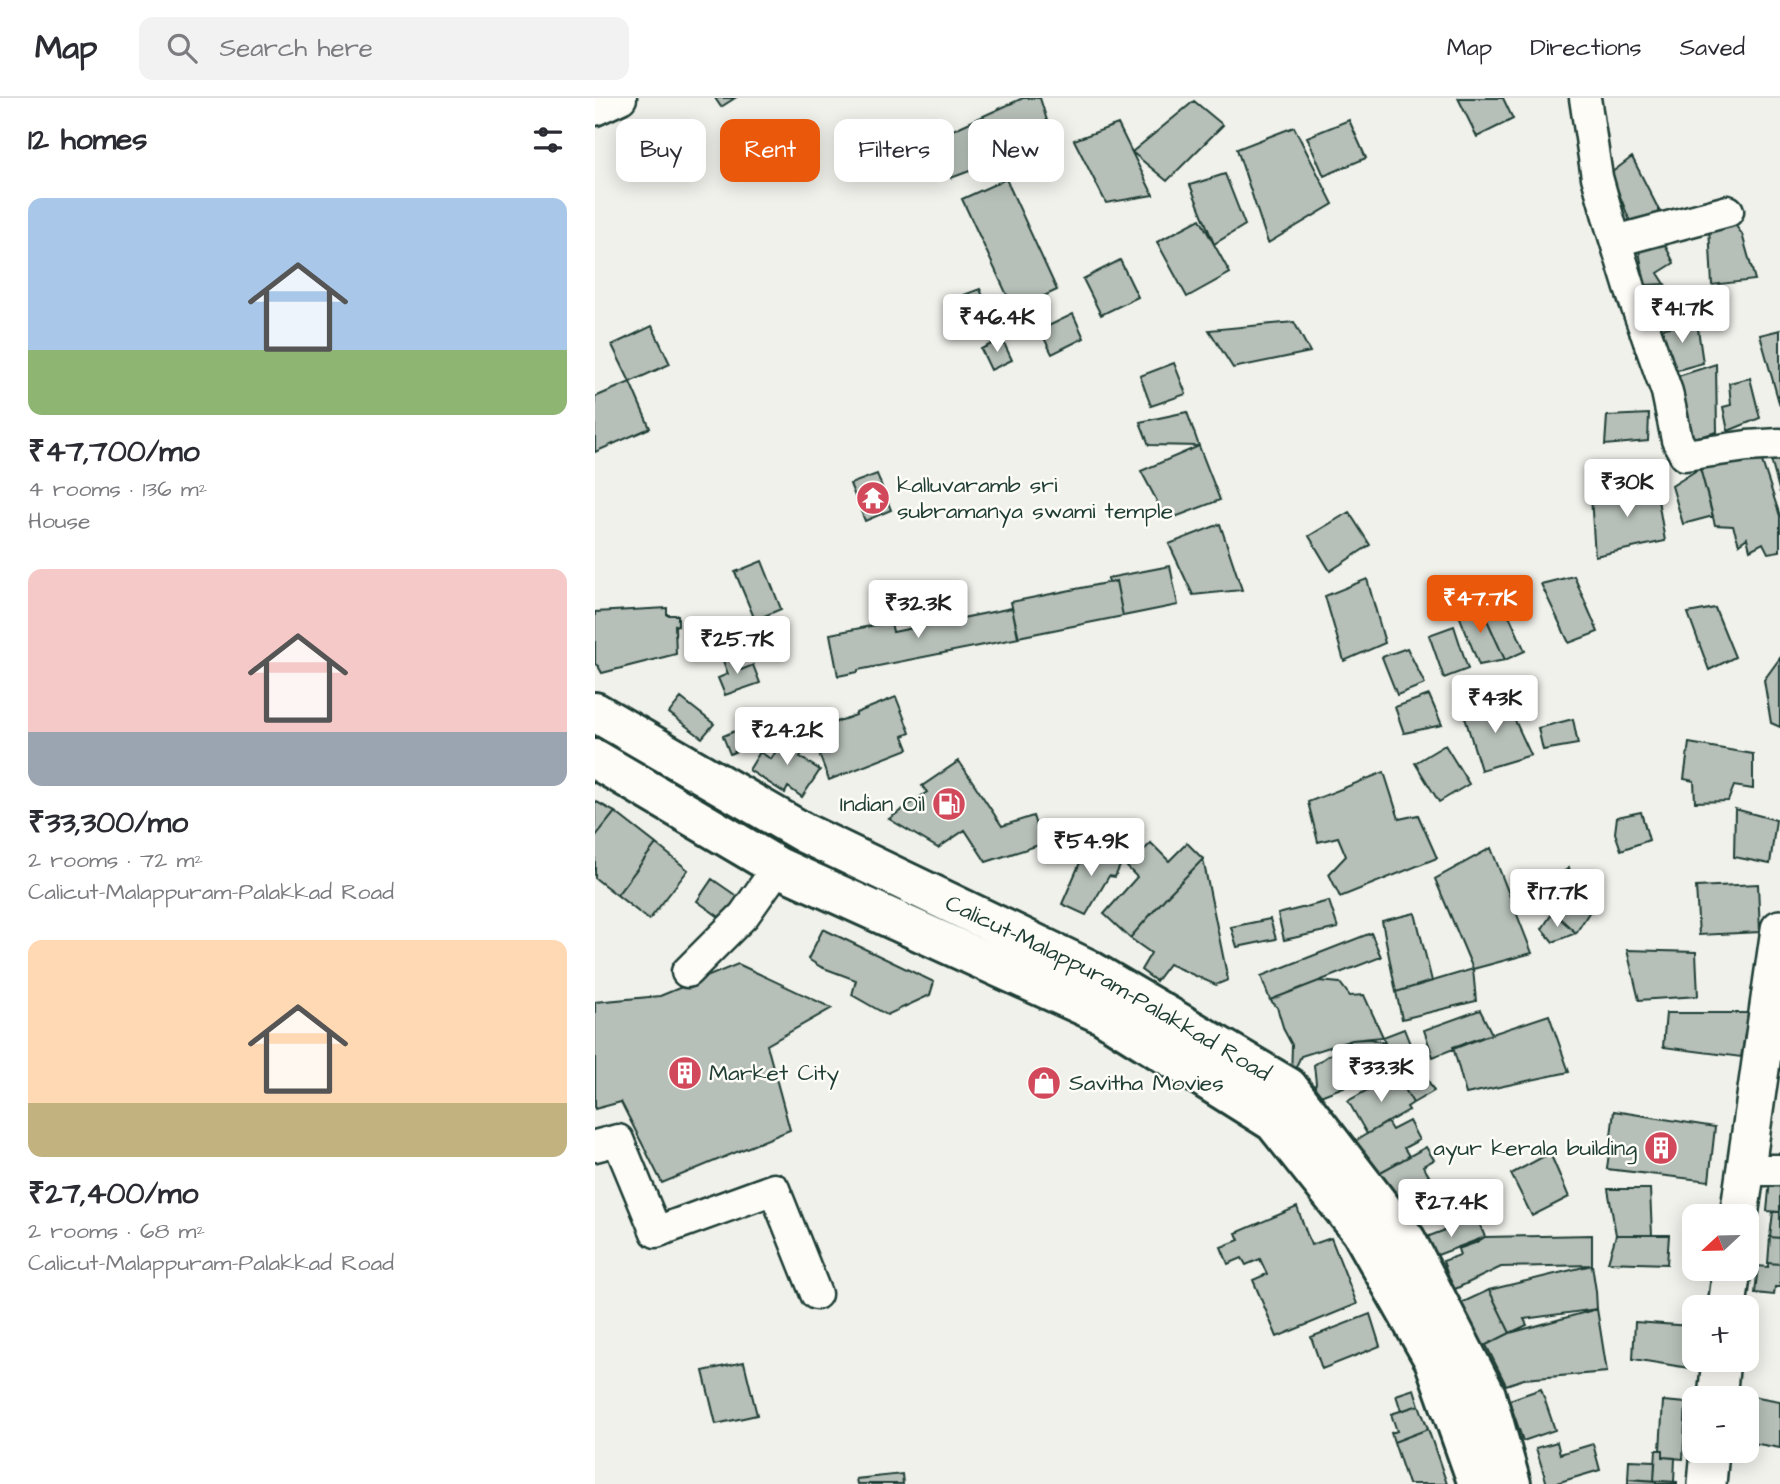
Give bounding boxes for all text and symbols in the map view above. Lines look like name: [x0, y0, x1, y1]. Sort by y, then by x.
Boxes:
search box: [139, 17, 629, 80]
text: Map: [35, 25, 97, 71]
icon: search: [163, 29, 201, 67]
text: Search here: [219, 30, 373, 66]
text: Map: [1447, 31, 1492, 65]
text: Directions: [1530, 31, 1642, 65]
text: Saved: [1680, 31, 1745, 65]
text: 12 homes: [28, 119, 147, 161]
chip: Buy: [616, 119, 706, 182]
chip: Rent: [720, 119, 820, 182]
chip: Filters: [834, 119, 954, 182]
chip: New: [968, 119, 1064, 182]
icon: filters: [529, 121, 567, 159]
icon: home: [235, 244, 361, 370]
pin: ₹41.7K: [1625, 286, 1739, 345]
text: ₹41.7K: [1650, 292, 1714, 324]
pin: ₹46.4K: [940, 294, 1054, 354]
text: ₹46.4K: [959, 301, 1035, 333]
text: ₹47,700/mo: [28, 431, 200, 473]
pin: ₹30K: [1586, 460, 1668, 519]
text: ₹30K: [1600, 466, 1654, 498]
place label: kalluvaramb sri subramanya swami temple: [897, 469, 1173, 528]
text: 4 rooms · 136 m²: [28, 473, 207, 505]
temple icon: kalluvaramb sri subramanya swami temple: [854, 479, 892, 517]
text: House: [28, 505, 91, 537]
pin: ₹47.7K: [1423, 575, 1537, 635]
pin: ₹32.3K: [861, 580, 975, 640]
text: ₹47.7K: [1443, 582, 1517, 614]
text: ₹32.3K: [885, 587, 951, 619]
icon: home: [235, 615, 361, 741]
pin: ₹25.7K: [680, 616, 794, 676]
text: ₹25.7K: [700, 623, 774, 655]
pin: ₹43K: [1454, 676, 1536, 735]
text: ₹43K: [1468, 682, 1522, 714]
pin: ₹24.2K: [730, 708, 844, 767]
text: ₹24.2K: [751, 714, 823, 746]
fuel station icon: Indian Oil: [930, 785, 968, 823]
place label: Indian Oil: [840, 788, 925, 820]
text: ₹33,300/mo: [28, 802, 188, 844]
pin: ₹54.9K: [1034, 818, 1148, 878]
text: ₹54.9K: [1053, 825, 1129, 857]
text: 2 rooms · 72 m²: [28, 844, 203, 876]
pin: ₹17.7K: [1500, 870, 1614, 929]
text: Calicut-Malappuram-Palakkad Road: [28, 876, 394, 908]
text: ₹17.7K: [1526, 876, 1588, 908]
street label: Calicut-Malappuram-Palakkad Road: [940, 887, 1277, 1089]
icon: home: [235, 986, 361, 1112]
pin: ₹33.3K: [1324, 1044, 1438, 1104]
text: ₹33.3K: [1348, 1051, 1414, 1083]
building icon: Market City: [666, 1054, 704, 1092]
place label: Market City: [709, 1057, 840, 1090]
shop icon: Savitha Movies: [1025, 1064, 1063, 1102]
place label: Savitha Movies: [1069, 1067, 1224, 1099]
building icon: ayur kerala building: [1642, 1129, 1680, 1167]
place label: ayur kerala building: [1433, 1132, 1637, 1165]
text: ₹27,400/mo: [28, 1173, 198, 1215]
pin: ₹27.4K: [1394, 1180, 1508, 1239]
text: ₹27.4K: [1414, 1186, 1488, 1218]
north arrow: [1682, 1204, 1759, 1281]
map controls: [1682, 1204, 1759, 1463]
text: 2 rooms · 68 m²: [28, 1215, 205, 1247]
text: Calicut-Malappuram-Palakkad Road: [28, 1247, 394, 1279]
button: +: [1682, 1295, 1759, 1372]
button: −: [1682, 1386, 1759, 1463]

